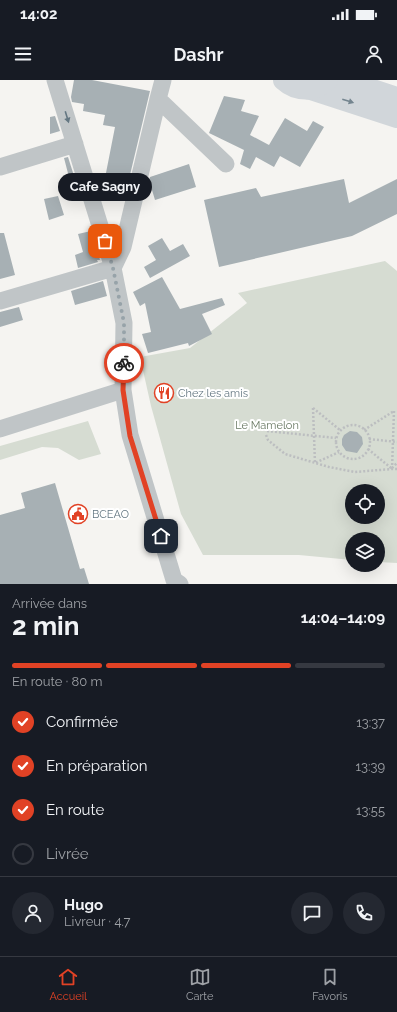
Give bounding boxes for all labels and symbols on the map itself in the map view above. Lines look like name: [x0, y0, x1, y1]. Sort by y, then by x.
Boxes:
one-way arrow: [342, 98, 354, 104]
one-way arrow: [64, 112, 70, 124]
callout: Cafe Sagny: [58, 173, 152, 201]
pin: [88, 224, 122, 258]
courier: [104, 343, 144, 383]
restaurant icon: Chez les amis: [153, 382, 175, 404]
place label: Chez les amis: [178, 387, 248, 400]
park label: Le Mamelon: [235, 419, 299, 432]
public building icon: BCEAO: [67, 503, 89, 525]
place label: BCEAO: [92, 508, 129, 521]
pin: [144, 519, 178, 553]

